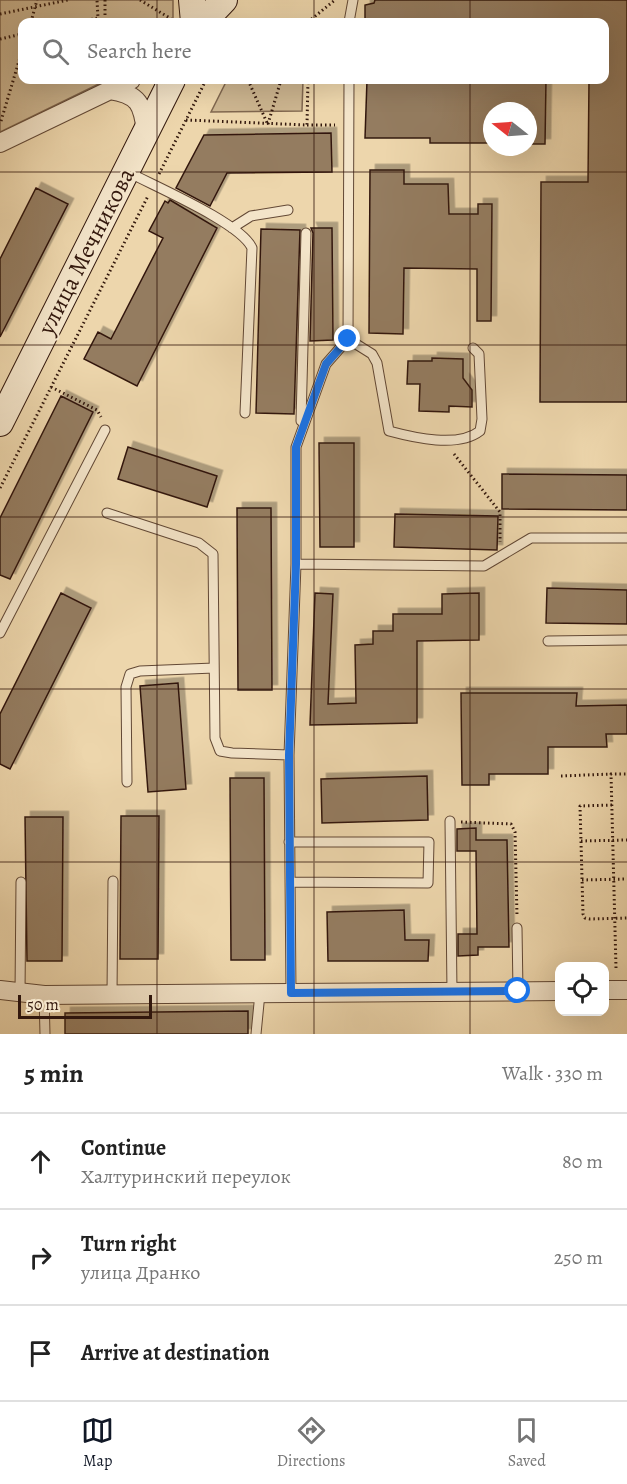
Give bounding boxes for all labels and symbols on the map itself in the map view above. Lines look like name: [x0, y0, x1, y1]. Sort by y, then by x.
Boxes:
north arrow: [483, 102, 537, 156]
street label: улица Мечникова: [30, 162, 142, 341]
route end: [334, 325, 360, 351]
route start: [504, 977, 530, 1003]
scale bar: [18, 992, 152, 1020]

